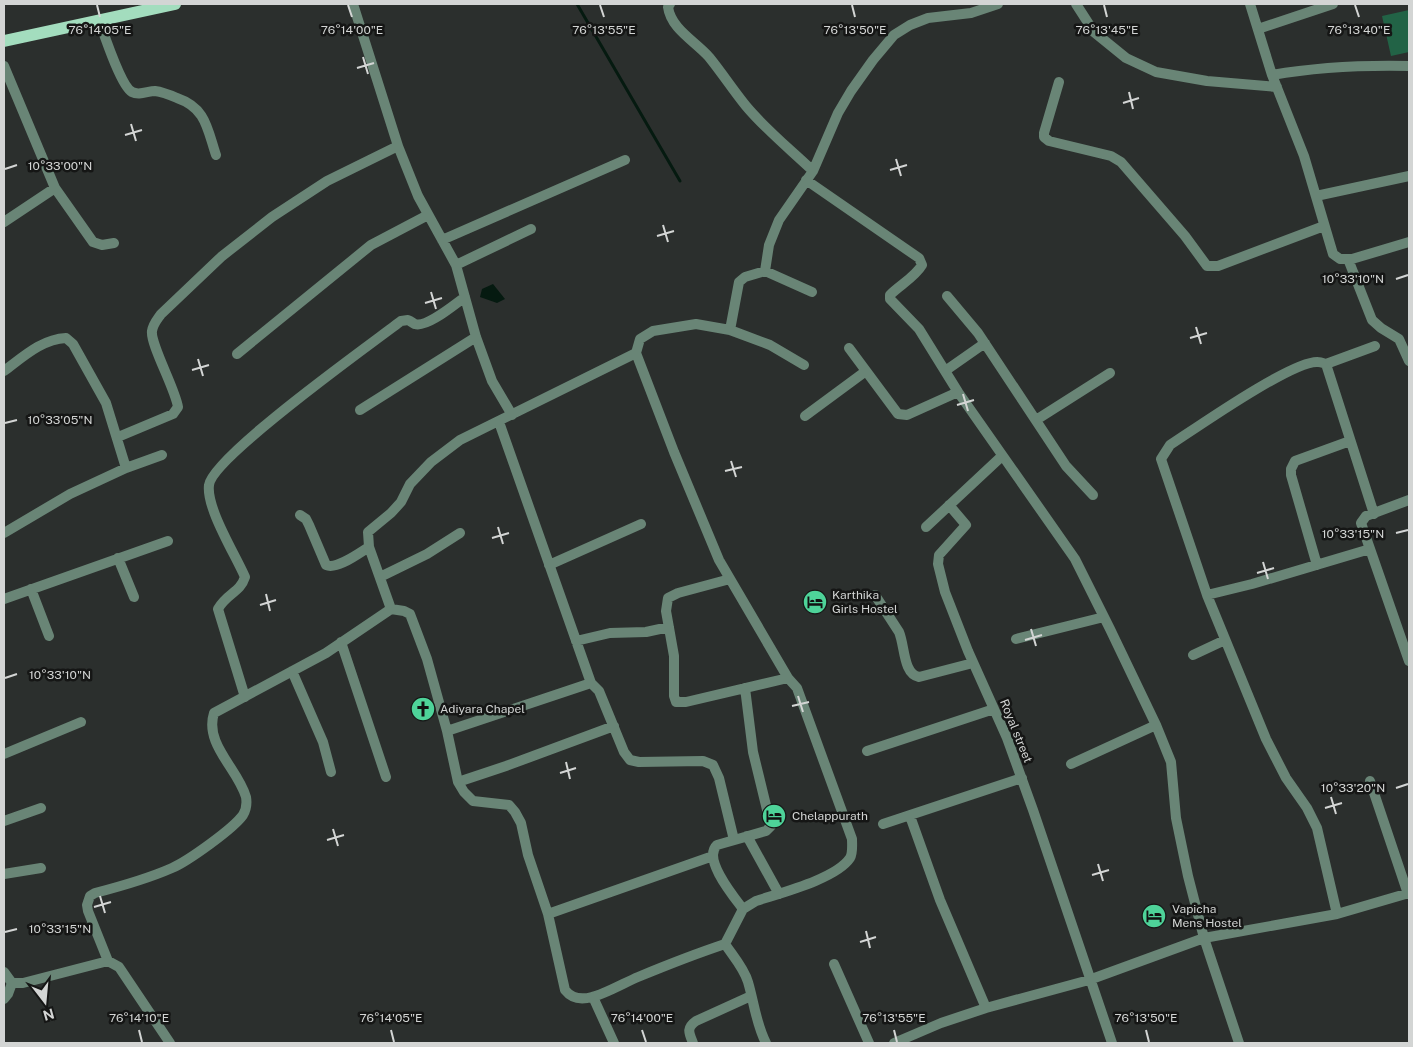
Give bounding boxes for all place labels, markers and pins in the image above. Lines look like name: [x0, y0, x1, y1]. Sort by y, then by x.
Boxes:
place label: Karthika Girls Hostel: [832, 588, 898, 616]
hotel icon: Karthika Girls Hostel: [802, 589, 828, 615]
church icon: Adiyara Chapel: [410, 696, 436, 722]
place label: Adiyara Chapel: [440, 702, 525, 716]
hotel icon: Chelappurath: [761, 803, 787, 829]
place label: Chelappurath: [792, 809, 868, 823]
place label: Vapicha Mens Hostel: [1172, 902, 1242, 930]
hotel icon: Vapicha Mens Hostel: [1141, 903, 1167, 929]

